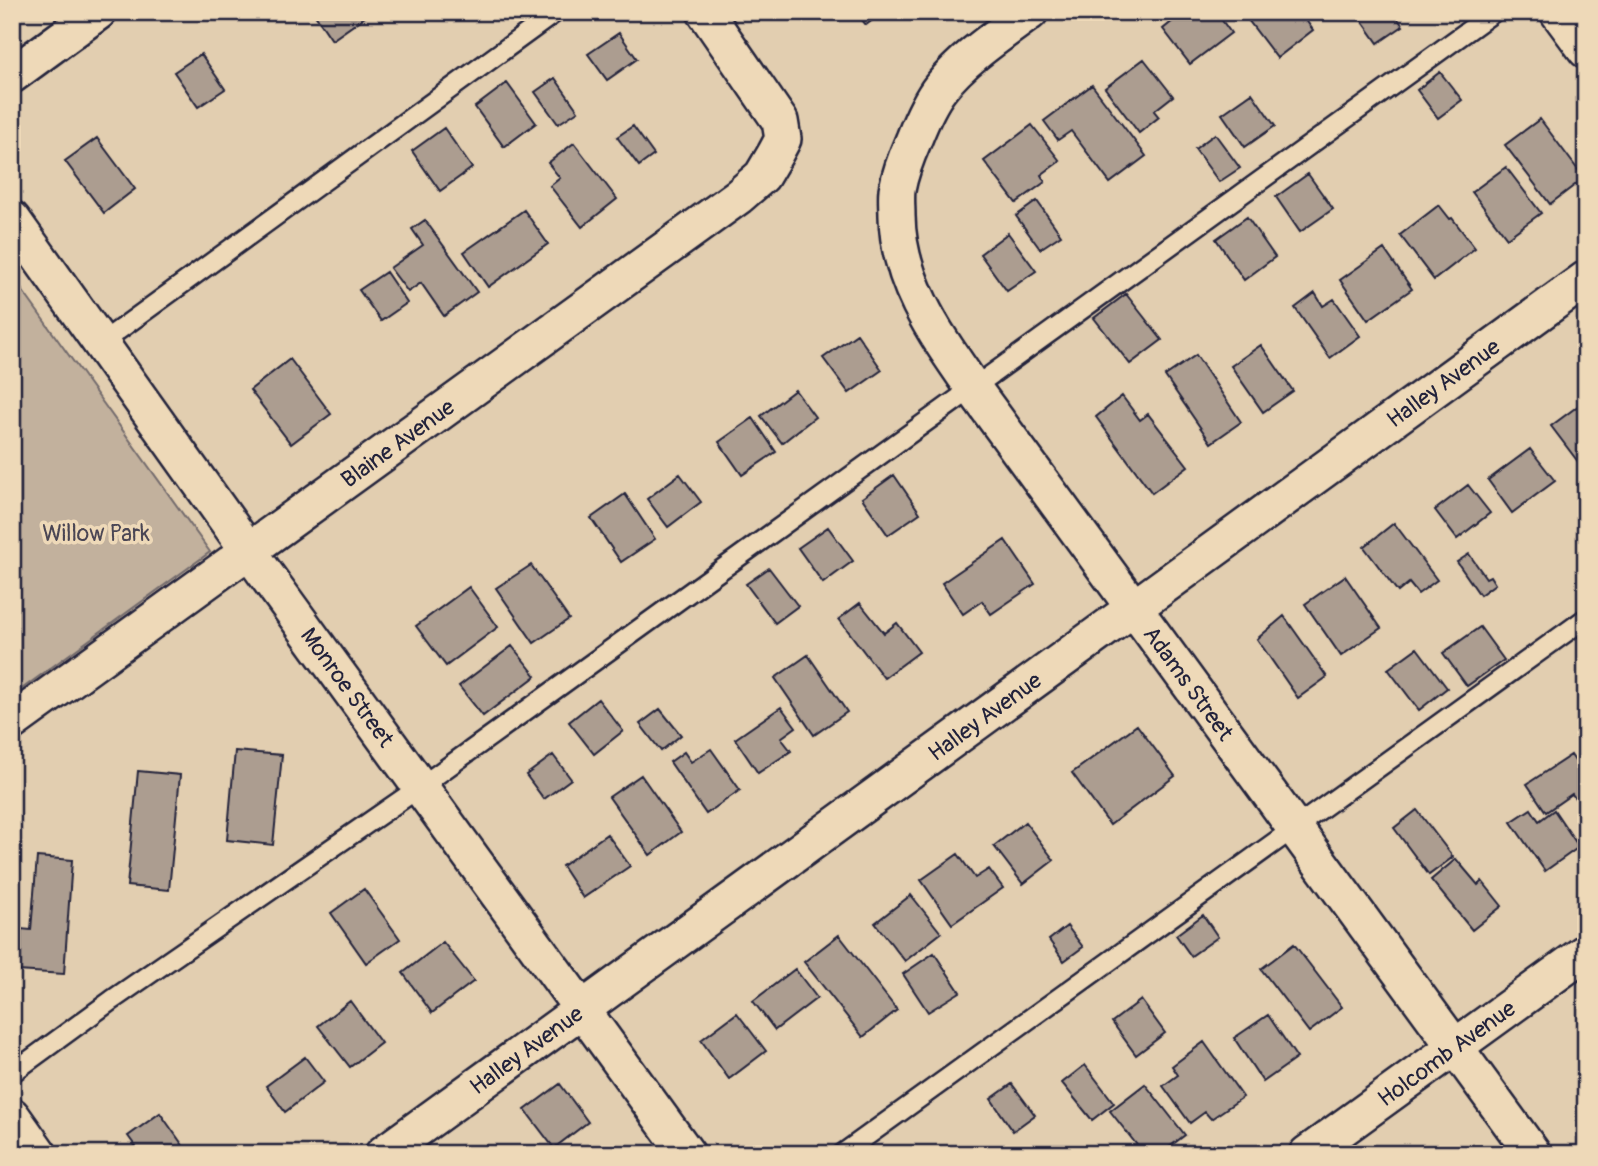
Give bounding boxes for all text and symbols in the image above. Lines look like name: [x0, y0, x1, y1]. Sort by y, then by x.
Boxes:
street label: Halley Avenue: [1381, 332, 1506, 434]
street label: Blaine Avenue: [335, 392, 461, 494]
park label: Willow Park: [42, 519, 150, 548]
street label: Adams Street: [1137, 620, 1240, 747]
street label: Monroe Street: [294, 622, 401, 753]
street label: Halley Avenue: [923, 665, 1048, 768]
street label: Holcomb Avenue: [1372, 994, 1522, 1113]
street label: Halley Avenue: [464, 999, 589, 1101]

